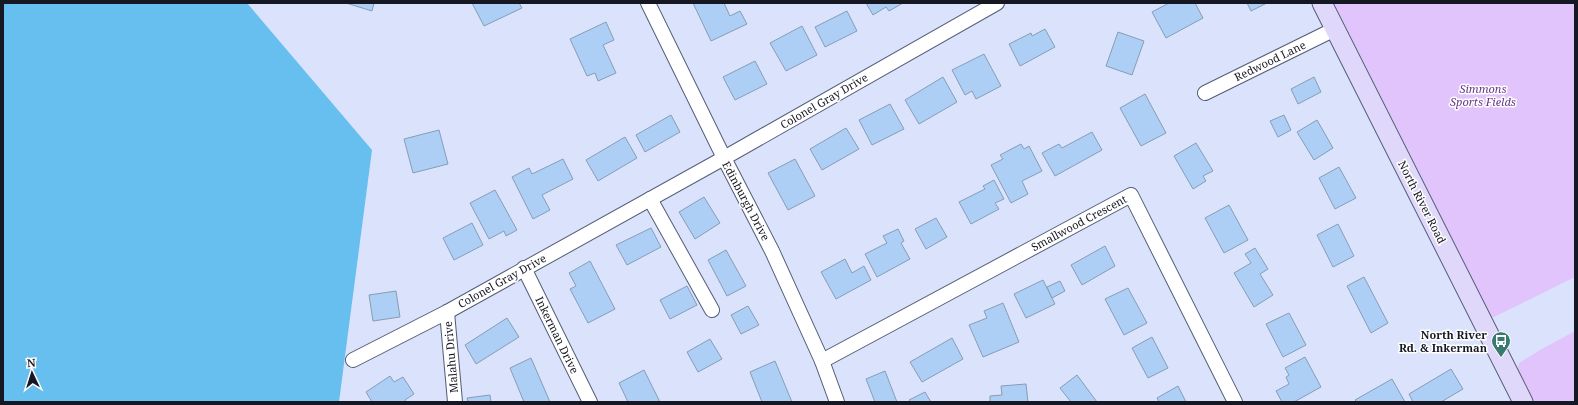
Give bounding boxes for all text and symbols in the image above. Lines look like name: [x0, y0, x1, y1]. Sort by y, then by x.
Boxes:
street label: Redwood Lane: [1232, 37, 1308, 84]
street label: Colonel Gray Drive: [777, 69, 870, 132]
park label: Simmons Sports Fields: [1450, 81, 1516, 109]
street label: Edinburgh Drive: [719, 158, 774, 243]
street label: North River Road: [1395, 158, 1450, 246]
street label: Smallwood Crescent: [1028, 191, 1129, 254]
street label: Colonel Gray Drive: [455, 250, 549, 311]
street label: Inkerman Drive: [532, 294, 583, 376]
street label: Malahu Drive: [440, 320, 461, 394]
place label: North River Rd. & Inkerman: [1399, 327, 1488, 355]
bus stop icon: North River Rd. & Inkerman: [1490, 330, 1512, 358]
north arrow: [12, 353, 52, 393]
text: N: [26, 355, 36, 370]

